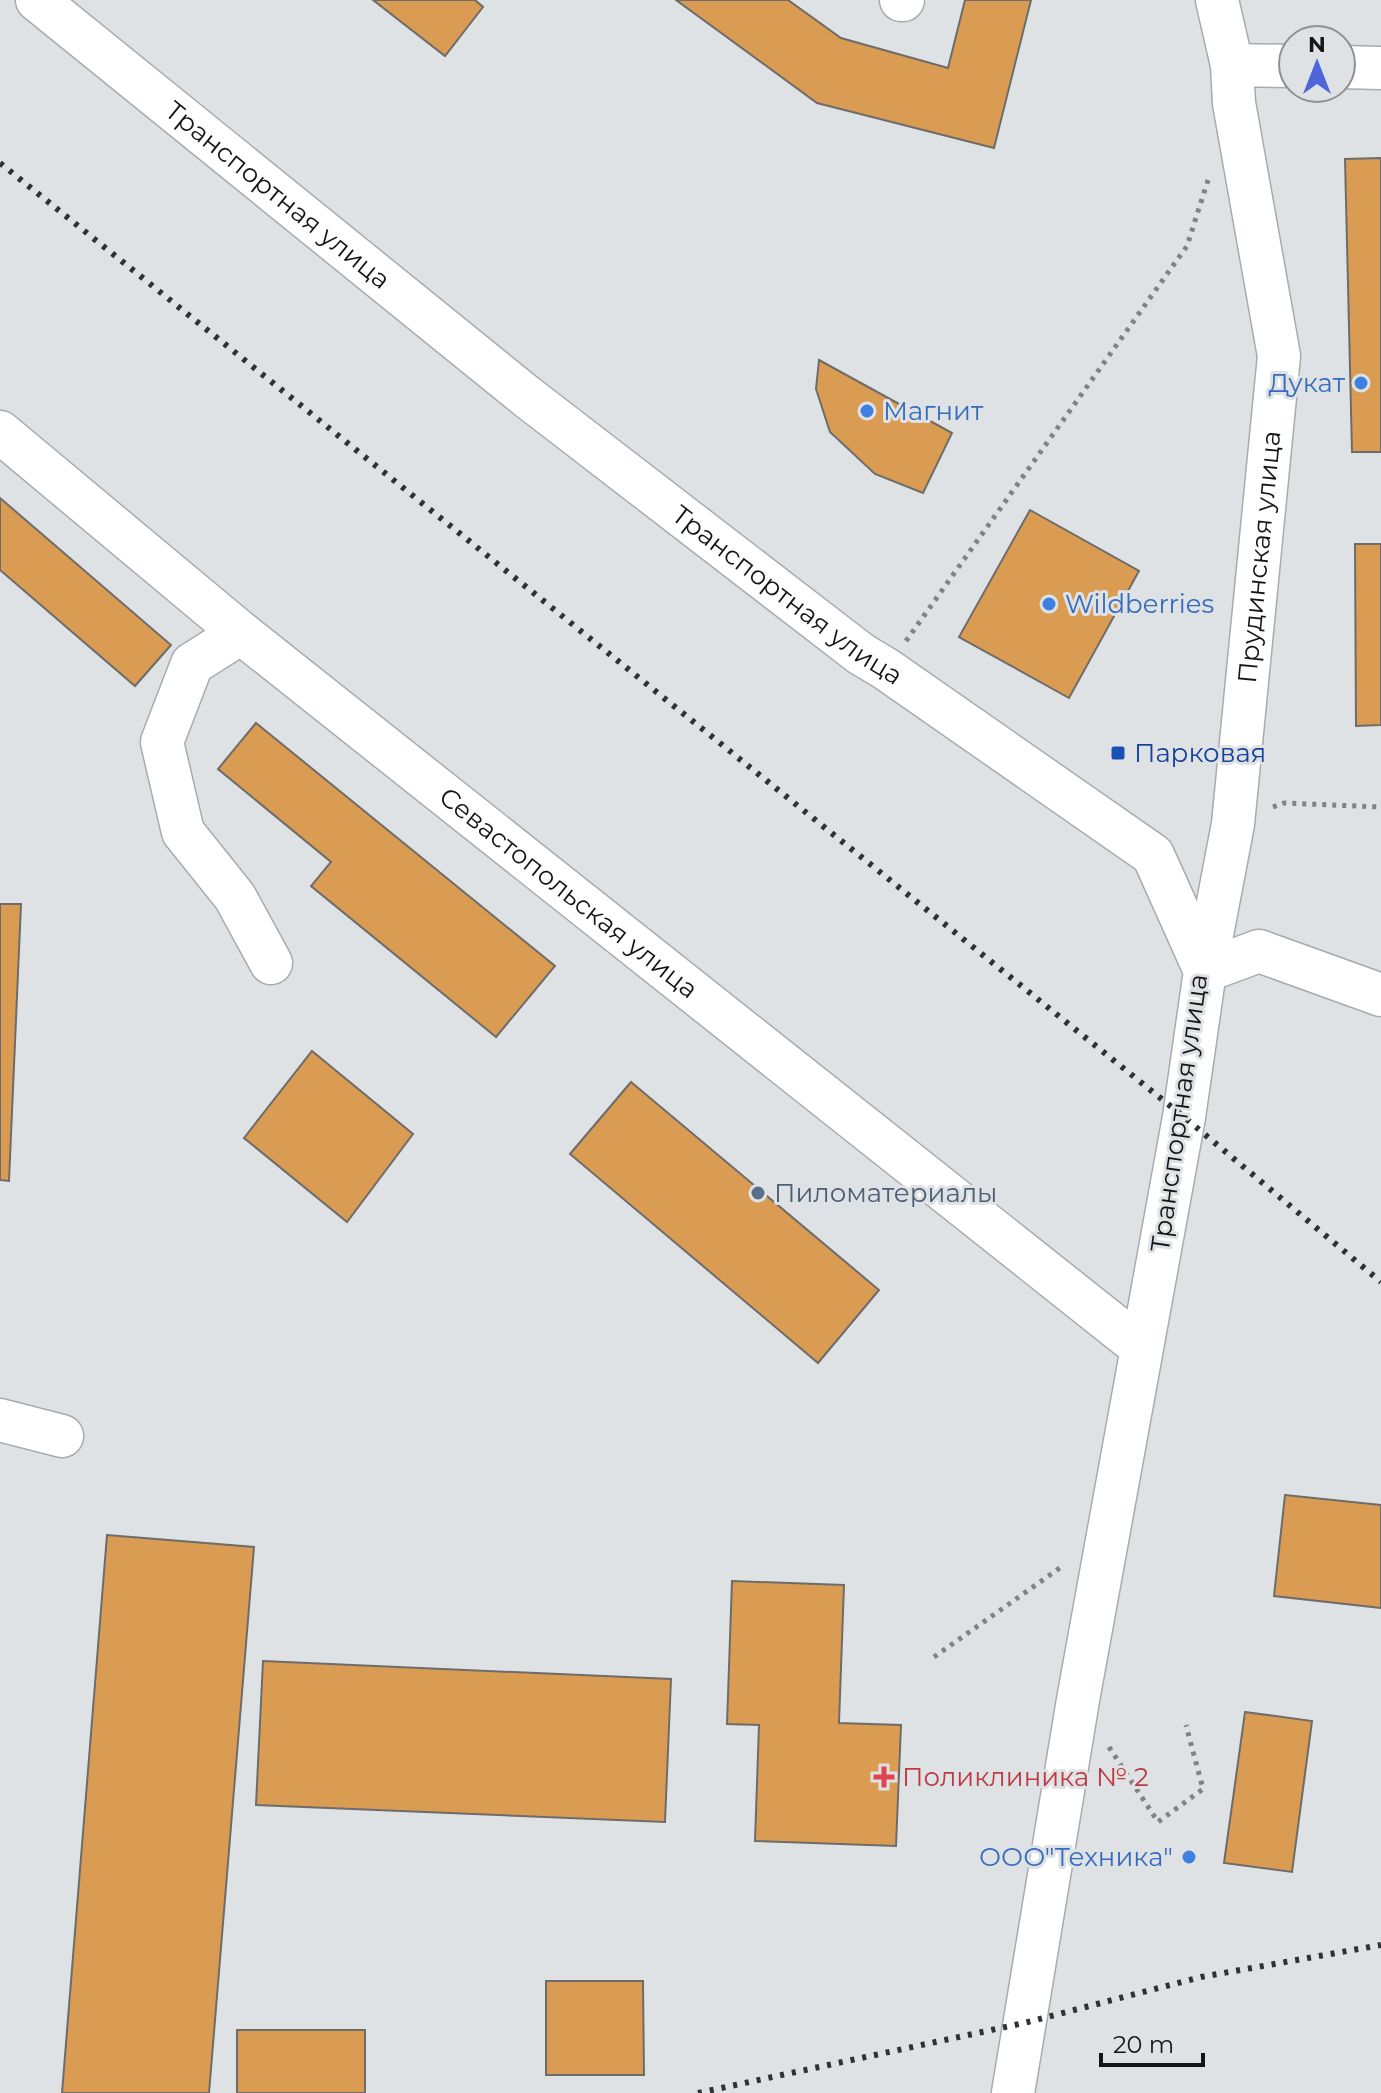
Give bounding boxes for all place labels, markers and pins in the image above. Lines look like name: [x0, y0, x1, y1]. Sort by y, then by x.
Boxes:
place label: Дукат: [1268, 367, 1346, 399]
marker: Дукат: [1352, 374, 1370, 392]
place label: Магнит: [883, 395, 984, 427]
marker: Магнит: [858, 402, 876, 420]
place label: Wildberries: [1065, 588, 1214, 620]
marker: Wildberries: [1040, 595, 1058, 613]
place label: Парковая: [1134, 737, 1266, 769]
marker: Парковая: [1109, 744, 1127, 762]
place label: Пиломатериалы: [774, 1177, 997, 1209]
marker: Пиломатериалы: [749, 1184, 767, 1202]
place label: Поликлиника № 2: [902, 1761, 1149, 1793]
marker: Поликлиника № 2: [873, 1766, 895, 1788]
place label: ООО"Техника": [979, 1841, 1173, 1873]
marker: ООО"Техника": [1180, 1848, 1198, 1866]

